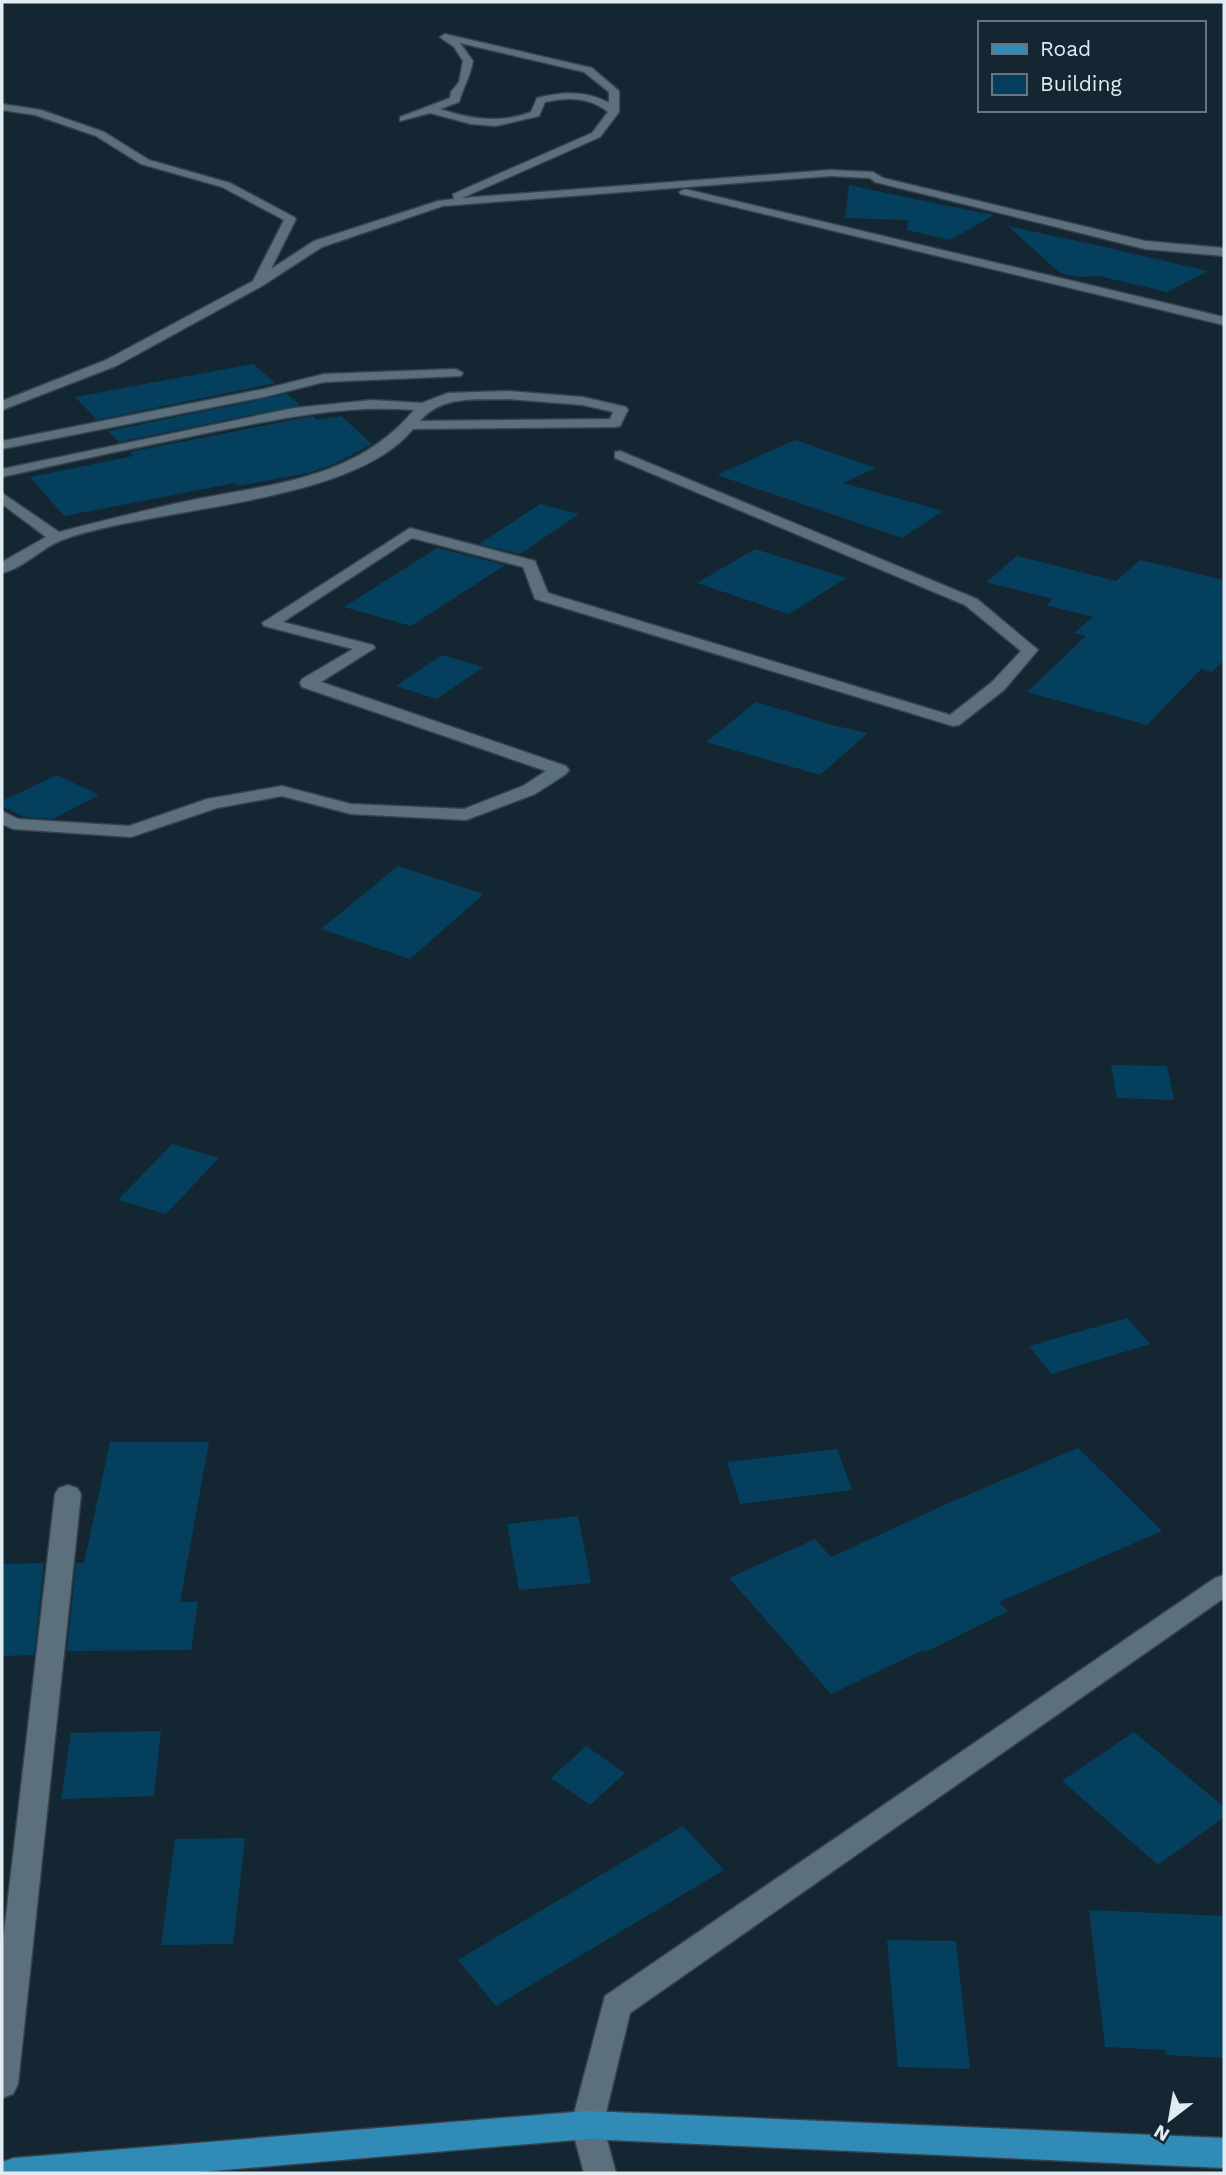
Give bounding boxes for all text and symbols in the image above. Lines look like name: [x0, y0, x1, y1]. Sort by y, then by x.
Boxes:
legend: [978, 21, 1205, 112]
text: Road: [1040, 36, 1091, 61]
text: Building: [1040, 71, 1122, 96]
north arrow: [1135, 2084, 1205, 2154]
text: N: [1150, 2120, 1173, 2147]

